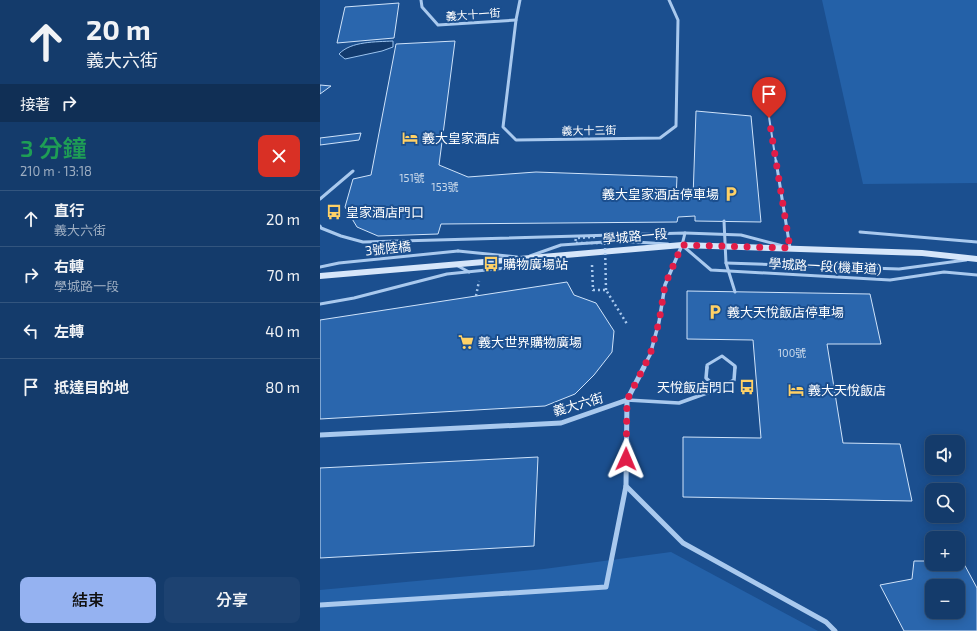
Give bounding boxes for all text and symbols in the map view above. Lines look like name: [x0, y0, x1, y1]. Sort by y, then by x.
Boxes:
street label: 義大十一街: [445, 6, 501, 22]
text: 20 m: [86, 12, 151, 46]
icon: ahead: [20, 16, 72, 68]
text: 義大六街: [86, 49, 158, 71]
pin: [752, 77, 786, 118]
icon: arrive: [758, 83, 780, 105]
icon: right: [58, 92, 80, 114]
text: 接著: [20, 95, 50, 113]
street label: 義大十三街: [561, 123, 617, 137]
hotel icon: 義大皇家酒店: [401, 129, 419, 147]
place label: 義大皇家酒店: [422, 130, 500, 146]
text: 3 分鐘: [20, 133, 87, 162]
button: close: [258, 135, 300, 177]
text: 210 m · 13:18: [20, 163, 92, 179]
house number: 151號: [399, 171, 425, 184]
house number: 153號: [431, 180, 459, 193]
parking icon: 義大皇家酒店停車場: [722, 185, 740, 203]
place label: 義大皇家酒店停車場: [602, 186, 719, 202]
text: 直行: [54, 201, 84, 219]
bus stop icon: 皇家酒店門口: [325, 203, 343, 221]
place label: 皇家酒店門口: [346, 204, 424, 220]
icon: ahead: [20, 208, 42, 230]
text: 20 m: [266, 210, 300, 228]
text: 義大六街: [54, 222, 106, 238]
street label: 學城路一段: [602, 225, 668, 247]
street label: 3號陸橋: [364, 238, 412, 258]
bus stop icon: 購物廣場站: [482, 255, 500, 273]
street label: 學城路一段(機車道): [768, 255, 882, 277]
place label: 購物廣場站: [503, 256, 568, 272]
text: 右轉: [54, 257, 84, 275]
icon: right: [20, 264, 42, 286]
text: 70 m: [267, 266, 300, 284]
text: 學城路一段: [54, 278, 119, 294]
parking icon: 義大天悅飯店停車場: [706, 303, 724, 321]
place label: 義大天悅飯店停車場: [727, 304, 844, 320]
icon: left: [20, 320, 42, 342]
text: 左轉: [54, 322, 84, 340]
text: 40 m: [265, 322, 300, 340]
supermarket icon: 義大世界購物廣場: [457, 333, 475, 351]
place label: 義大世界購物廣場: [478, 334, 582, 350]
house number: 100號: [778, 346, 806, 359]
icon: arrive: [20, 376, 42, 398]
text: 抵達目的地: [54, 378, 129, 396]
text: 80 m: [265, 378, 300, 396]
bus stop icon: 天悅飯店門口: [738, 378, 756, 396]
place label: 天悅飯店門口: [657, 379, 735, 395]
hotel icon: 義大天悅飯店: [787, 381, 805, 399]
place label: 義大天悅飯店: [808, 382, 886, 398]
street label: 義大六街: [551, 389, 605, 419]
map controls: [925, 435, 965, 619]
button: sound: [925, 435, 965, 475]
position arrow: [605, 438, 647, 480]
button: search: [925, 483, 965, 523]
button: +: [925, 531, 965, 571]
button: 結束: [20, 577, 156, 623]
button: 分享: [164, 577, 300, 623]
button: −: [925, 579, 965, 619]

